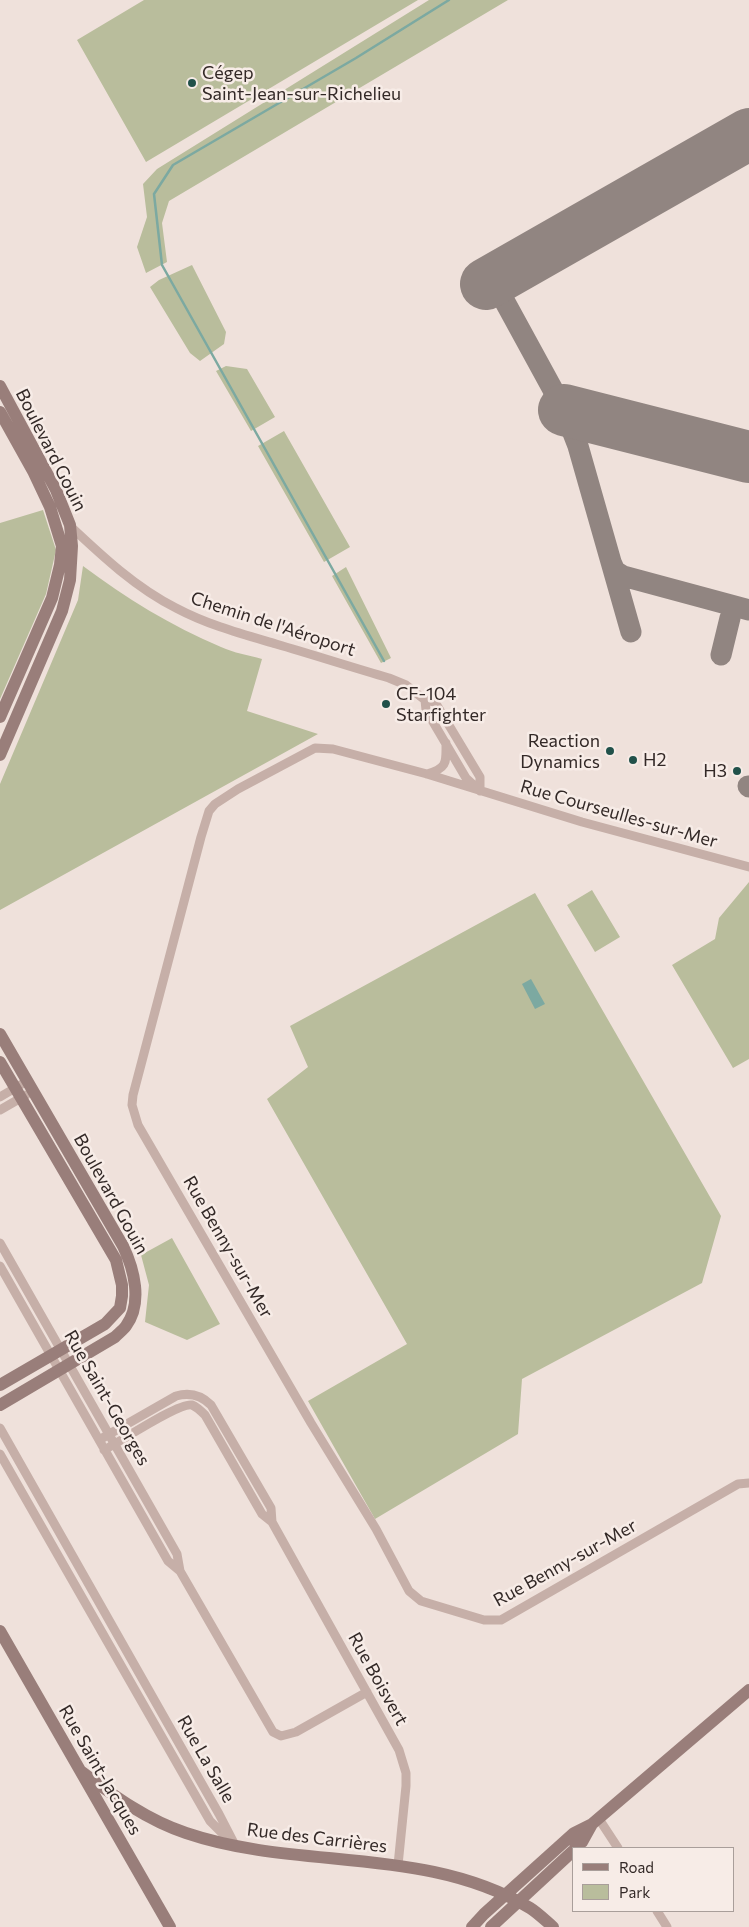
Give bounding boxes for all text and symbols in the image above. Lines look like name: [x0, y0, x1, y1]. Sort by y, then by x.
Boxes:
place label: Cégep Saint-Jean-sur-Richelieu: [202, 62, 401, 104]
marker: Cégep Saint-Jean-sur-Richelieu: [186, 77, 198, 89]
street label: Boulevard Gouin: [11, 385, 91, 515]
street label: Chemin de l'Aéroport: [188, 587, 358, 661]
place label: CF-104 Starfighter: [396, 683, 486, 726]
marker: CF-104 Starfighter: [380, 698, 392, 710]
place label: Reaction Dynamics: [520, 730, 600, 772]
marker: Reaction Dynamics: [604, 745, 616, 757]
place label: H2: [643, 749, 666, 771]
marker: H2: [627, 754, 639, 766]
place label: H3: [703, 760, 727, 782]
marker: H3: [731, 765, 743, 777]
street label: Rue Courseulles-sur-Mer: [518, 776, 720, 852]
street label: Boulevard Gouin: [69, 1130, 153, 1258]
street label: Rue Benny-sur-Mer: [179, 1172, 277, 1322]
street label: Rue Saint-Georges: [59, 1326, 155, 1470]
street label: Rue Benny-sur-Mer: [490, 1515, 640, 1611]
street label: Rue Boisvert: [344, 1629, 412, 1729]
street label: Rue Saint-Jacques: [54, 1701, 146, 1839]
street label: Rue La Salle: [172, 1712, 240, 1806]
street label: Rue des Carrières: [246, 1819, 388, 1857]
legend: [572, 1847, 734, 1912]
text: Road: [619, 1858, 654, 1876]
text: Park: [619, 1883, 650, 1901]

